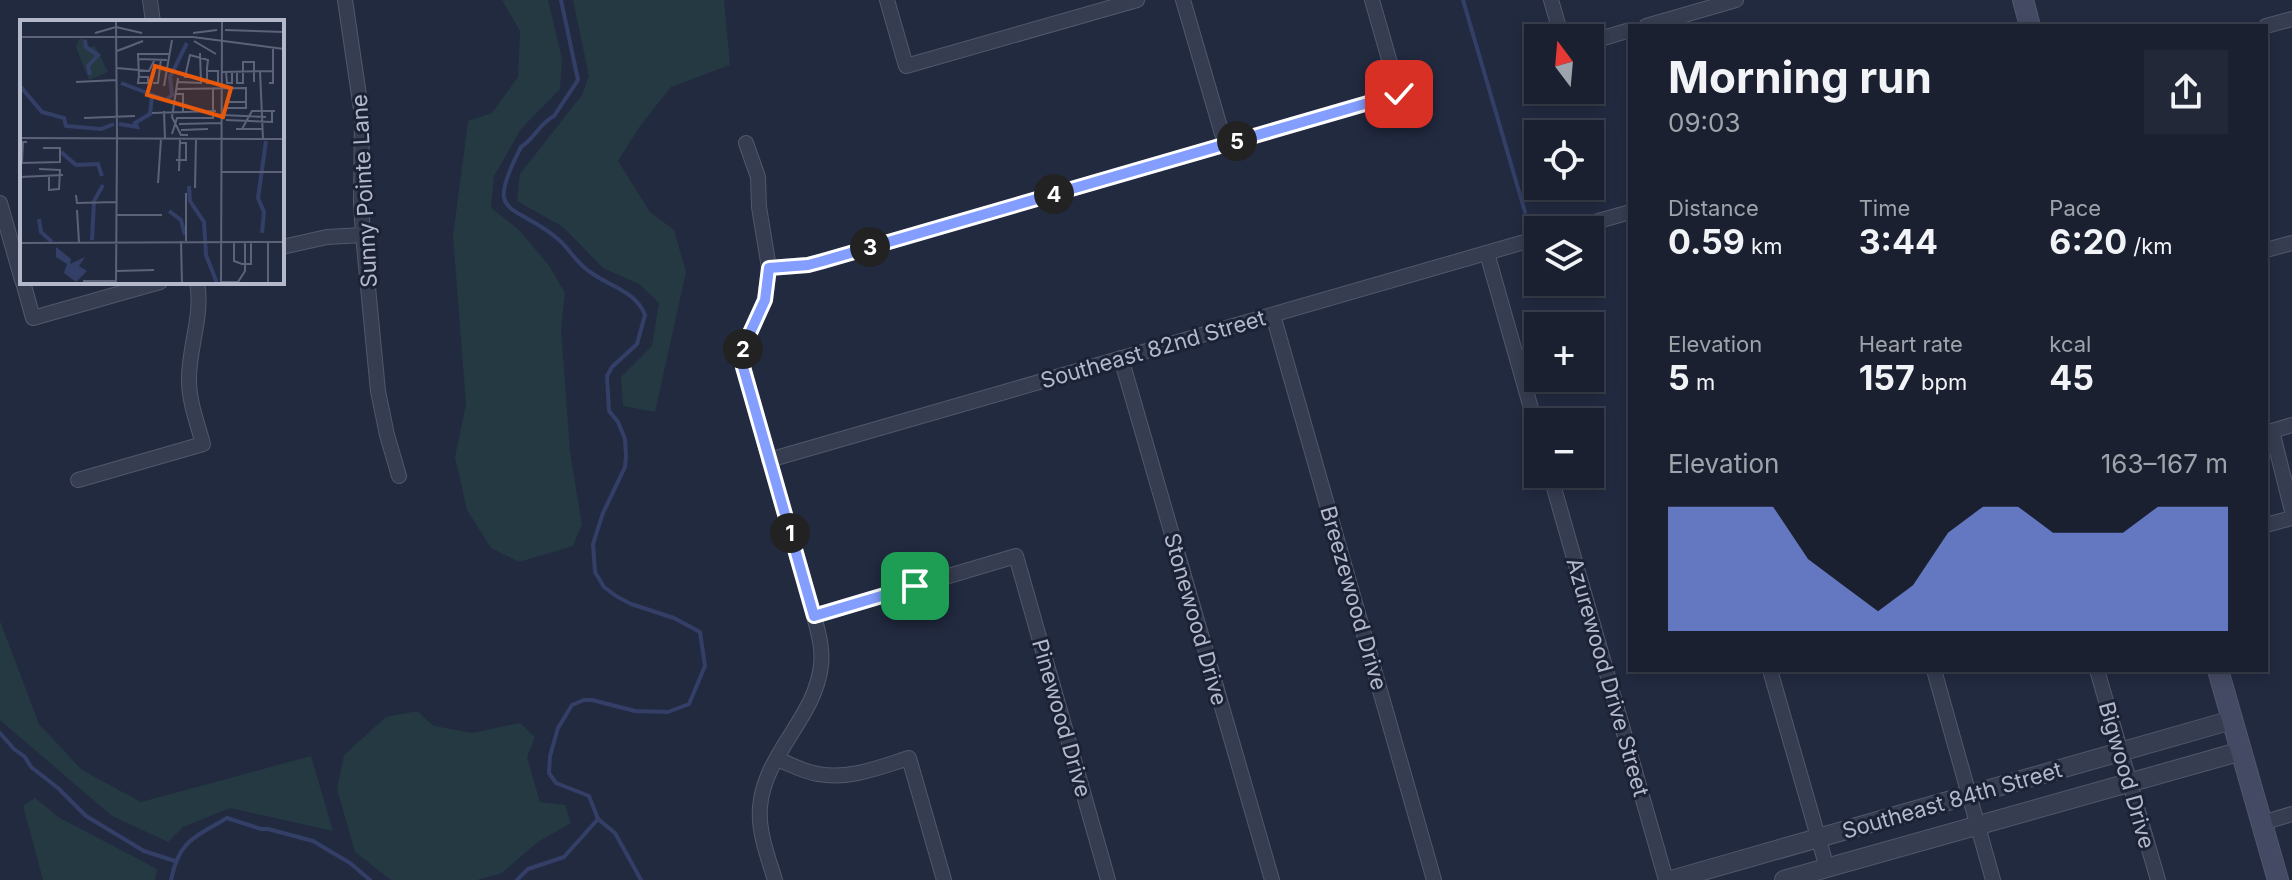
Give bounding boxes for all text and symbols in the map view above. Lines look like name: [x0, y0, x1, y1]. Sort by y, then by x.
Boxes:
inset map: [20, 20, 284, 284]
north arrow: [1524, 24, 1604, 104]
map controls: [1524, 24, 1604, 488]
text: Morning run: [1668, 50, 1932, 104]
button: share: [2144, 50, 2228, 134]
pin: [1365, 60, 1433, 128]
icon: check: [1377, 72, 1421, 116]
street label: Sunny Pointe Lane: [346, 94, 382, 288]
text: 09:03: [1668, 107, 1740, 138]
button: locate: [1524, 120, 1604, 200]
pin: 5: [1217, 121, 1257, 161]
text: 5: [1230, 128, 1244, 154]
pin: 4: [1034, 174, 1074, 214]
text: 4: [1047, 181, 1061, 207]
text: Distance: [1668, 195, 1759, 221]
text: Time: [1859, 195, 1910, 221]
text: Pace: [2049, 195, 2101, 221]
button: layers: [1524, 216, 1604, 296]
text: 0.59: [1668, 221, 1745, 262]
text: 3:44: [1859, 221, 1938, 262]
text: 6:20: [2049, 221, 2127, 262]
pin: 3: [850, 227, 890, 267]
text: km: [1745, 233, 1782, 259]
text: /km: [2127, 233, 2173, 259]
text: 3: [863, 234, 877, 260]
street label: Southeast 82nd Street: [1038, 304, 1268, 394]
button: +: [1524, 312, 1604, 392]
pin: 2: [723, 329, 763, 369]
text: Elevation: [1668, 331, 1762, 357]
text: Heart rate: [1859, 331, 1963, 357]
text: kcal: [2049, 331, 2091, 357]
text: 2: [736, 336, 750, 362]
text: 5: [1668, 357, 1690, 398]
text: 157: [1859, 357, 1915, 398]
text: 45: [2049, 357, 2094, 398]
text: m: [1690, 369, 1715, 395]
text: bpm: [1915, 369, 1967, 395]
button: −: [1524, 408, 1604, 488]
text: Elevation: [1668, 448, 1779, 479]
text: 163–167 m: [2101, 448, 2228, 479]
street label: Breezewood Drive: [1315, 503, 1393, 693]
pin: 1: [770, 513, 810, 553]
text: 1: [785, 520, 795, 546]
street label: Stonewood Drive: [1159, 530, 1233, 708]
pin: [881, 552, 949, 620]
street label: Azurewood Drive Street: [1561, 555, 1655, 799]
icon: arrive: [893, 564, 937, 608]
street label: Pinewood Drive: [1027, 636, 1097, 800]
street label: Bigwood Drive: [2094, 699, 2160, 851]
street label: Southeast 84th Street: [1839, 756, 2065, 844]

